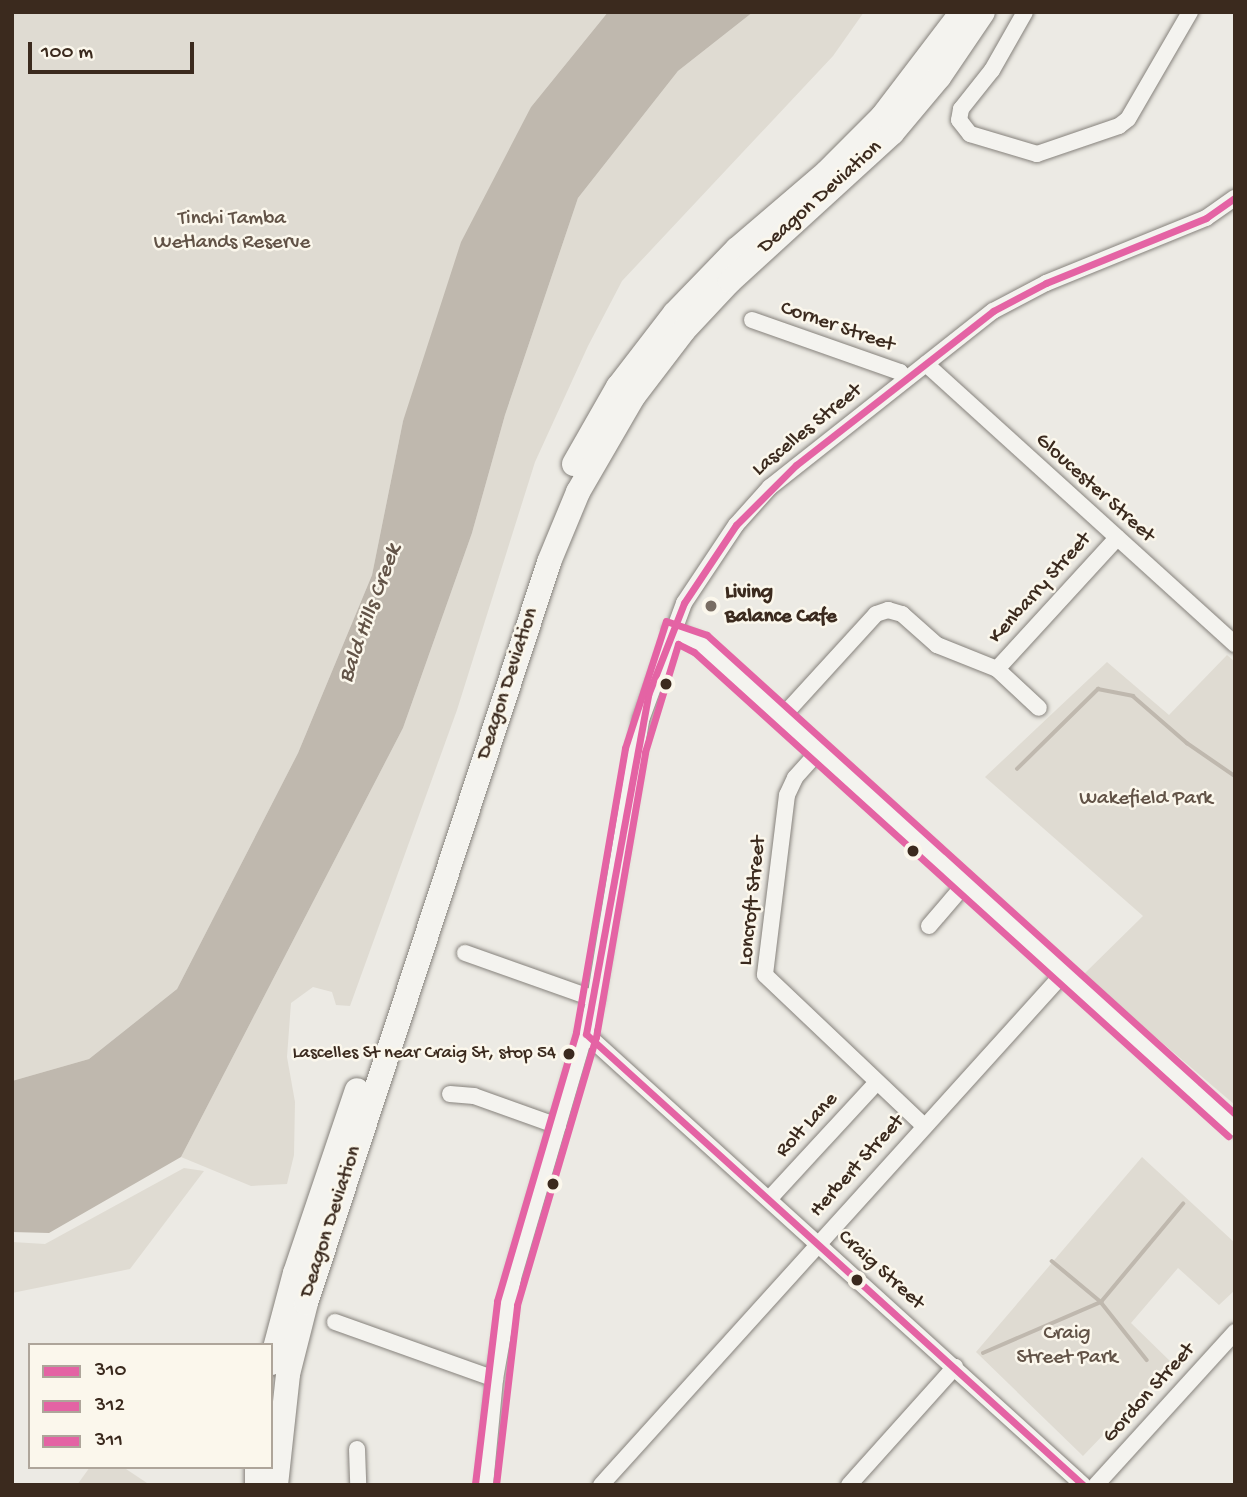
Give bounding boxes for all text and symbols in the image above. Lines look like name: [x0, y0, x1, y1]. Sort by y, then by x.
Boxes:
scale bar: [32, 28, 198, 72]
text: 100 m: [41, 41, 93, 66]
street label: Deagon Deviation: [754, 136, 888, 260]
park label: Tinchi Tamba Wetlands Reserve: [154, 207, 310, 257]
street label: Corner Street: [777, 297, 897, 359]
street label: Lascelles Street: [748, 379, 868, 483]
street label: Gloucester Street: [1029, 429, 1159, 549]
street label: Kenbarry Street: [984, 528, 1098, 650]
water label: Bald Hills Creek: [333, 541, 409, 687]
place label: Living Balance Cafe: [725, 581, 837, 631]
marker: Living Balance Cafe: [703, 598, 719, 614]
street label: Deagon Deviation: [473, 605, 545, 763]
unlabelled marker: [659, 677, 673, 691]
park label: Wakefield Park: [1079, 787, 1213, 813]
street label: Loncroft Street: [735, 835, 773, 967]
unlabelled marker: [906, 844, 920, 858]
place label: Lascelles St near Craig St, stop 54: [292, 1043, 556, 1065]
marker: Lascelles St near Craig St, stop 54: [562, 1047, 576, 1061]
street label: Rolt Lane: [771, 1088, 845, 1164]
street label: Herbert Street: [805, 1111, 911, 1223]
street label: Deagon Deviation: [296, 1143, 368, 1301]
unlabelled marker: [546, 1177, 560, 1191]
street label: Craig Street: [831, 1226, 929, 1316]
unlabelled marker: [850, 1273, 864, 1287]
park label: Craig Street Park: [1016, 1322, 1118, 1372]
street label: Gordon Street: [1099, 1339, 1201, 1449]
legend: [28, 1343, 273, 1469]
text: 310: [95, 1359, 126, 1384]
text: 312: [95, 1394, 125, 1419]
text: 311: [95, 1429, 123, 1454]

